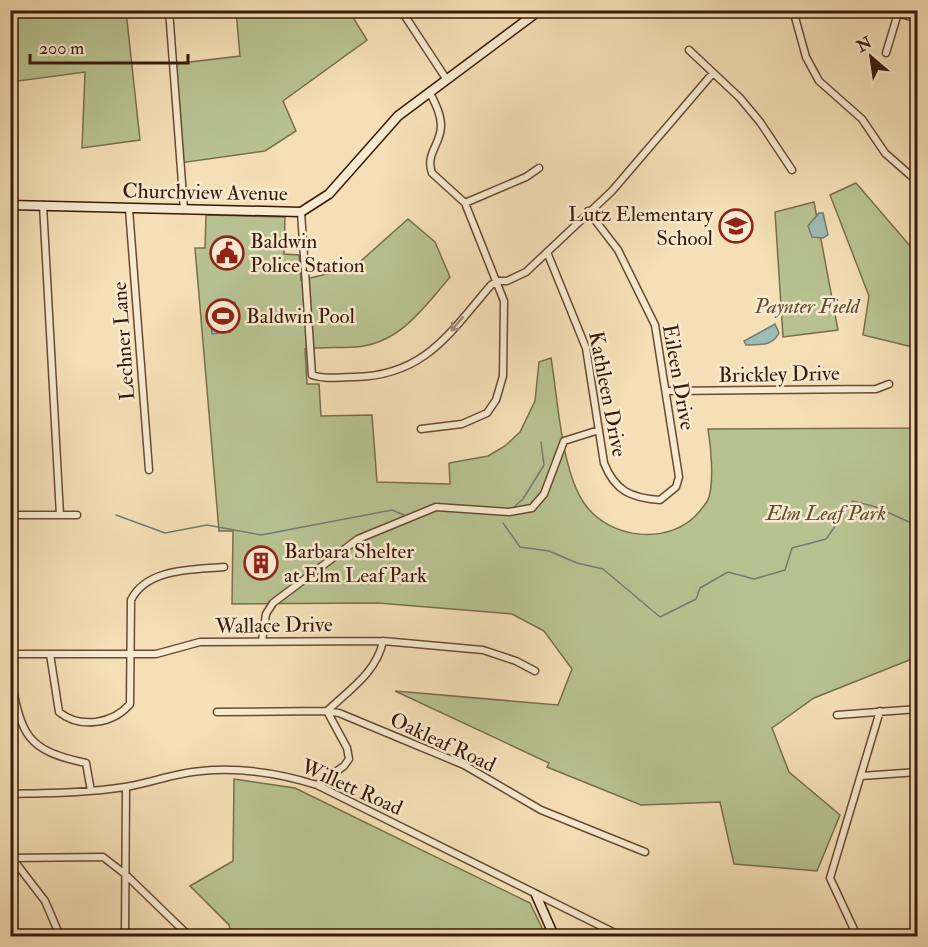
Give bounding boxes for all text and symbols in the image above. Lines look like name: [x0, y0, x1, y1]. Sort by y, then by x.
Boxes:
scale bar: [30, 27, 188, 65]
north arrow: [841, 27, 901, 87]
text: N: [852, 32, 876, 57]
text: 200 m: [39, 37, 84, 60]
street label: Churchview Avenue: [122, 178, 288, 207]
place label: Lutz Elementary School: [568, 201, 714, 252]
school or university icon: Lutz Elementary School: [718, 208, 754, 244]
place label: Baldwin Police Station: [250, 228, 365, 279]
public building icon: Baldwin Police Station: [209, 235, 245, 271]
street label: Lechner Lane: [106, 281, 141, 401]
park label: Paynter Field: [754, 293, 861, 320]
sports icon: Baldwin Pool: [205, 298, 241, 334]
place label: Baldwin Pool: [246, 303, 356, 330]
one-way arrow: [450, 316, 464, 331]
street label: Eileen Drive: [656, 322, 701, 432]
street label: Kathleen Drive: [582, 329, 633, 459]
street label: Brickley Drive: [718, 360, 840, 389]
park label: Elm Leaf Park: [764, 500, 886, 527]
place label: Barbara Shelter at Elm Leaf Park: [284, 538, 427, 589]
building icon: Barbara Shelter at Elm Leaf Park: [243, 545, 279, 581]
street label: Wallace Drive: [214, 611, 333, 640]
street label: Oakleaf Road: [386, 706, 501, 779]
street label: Willett Road: [296, 753, 407, 822]

